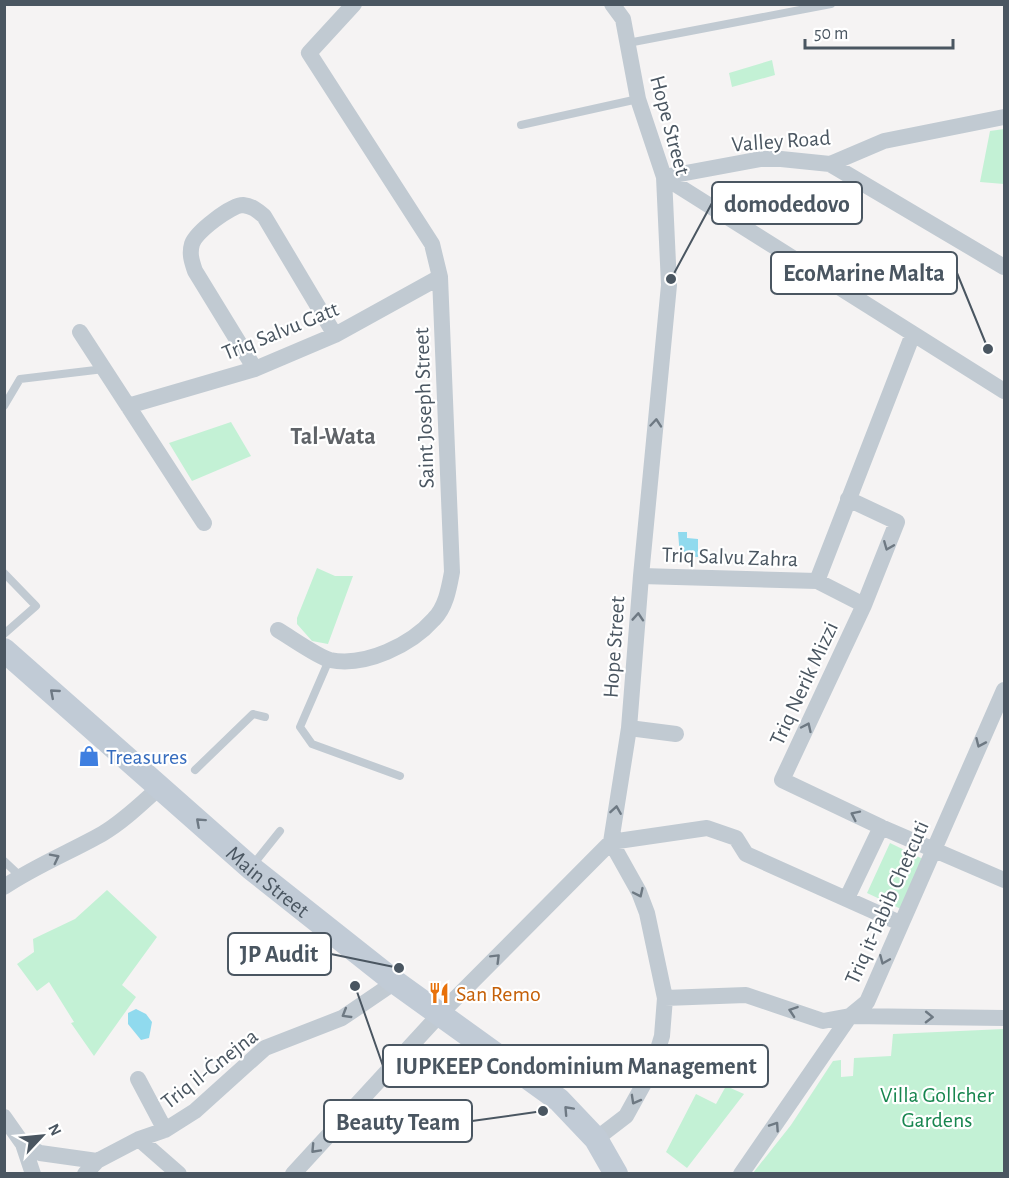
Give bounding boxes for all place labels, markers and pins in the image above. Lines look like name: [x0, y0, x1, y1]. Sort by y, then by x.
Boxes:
callout: domodedovo: [712, 182, 862, 224]
callout: EcoMarine Malta: [771, 252, 957, 294]
shop icon: Treasures: [77, 744, 101, 768]
place label: Treasures: [106, 746, 187, 768]
callout: JP Audit: [228, 933, 331, 975]
restaurant icon: San Remo: [427, 981, 451, 1005]
place label: San Remo: [456, 983, 541, 1005]
callout: IUPKEEP Condominium Management: [383, 1045, 768, 1087]
callout: Beauty Team: [324, 1100, 472, 1142]

